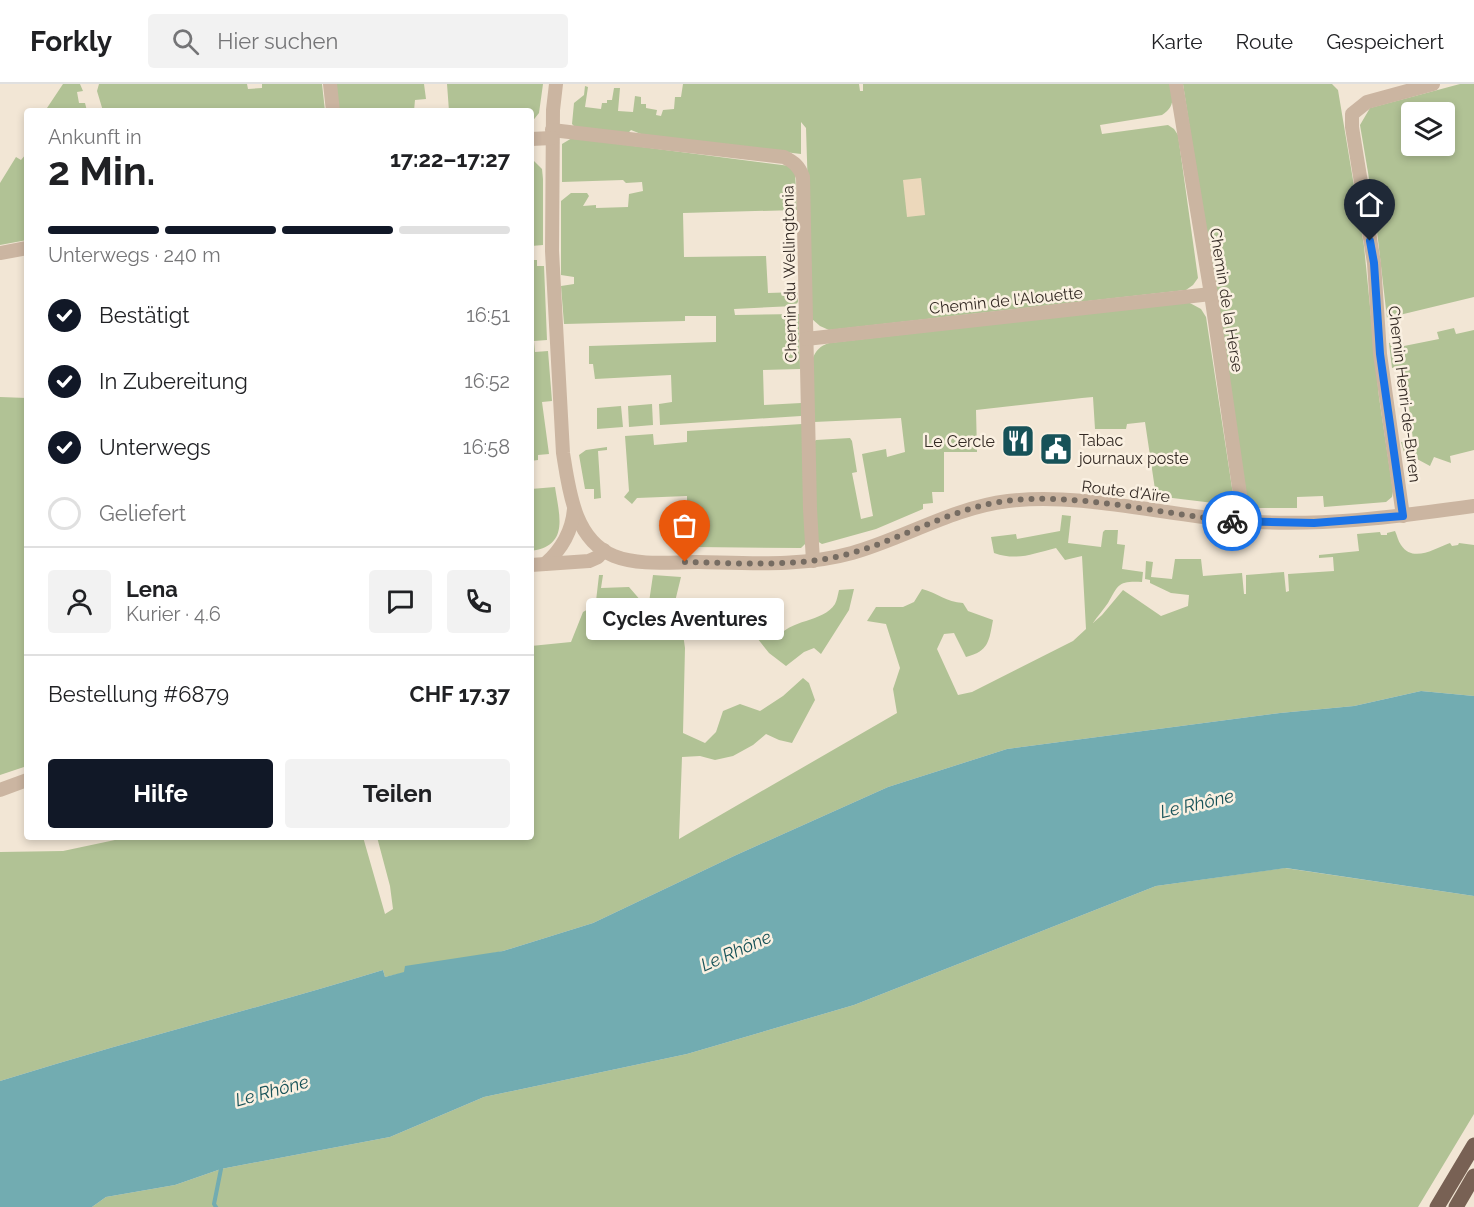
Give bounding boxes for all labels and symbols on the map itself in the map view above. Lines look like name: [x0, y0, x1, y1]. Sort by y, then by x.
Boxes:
pin: [1344, 179, 1395, 241]
street label: Chemin du Wellingtonia: [778, 185, 801, 363]
street label: Chemin de la Herse: [1206, 227, 1247, 374]
street label: Chemin de l'Alouette: [928, 283, 1084, 318]
street label: Chemin Henri-de-Buren: [1384, 305, 1425, 484]
restaurant icon: Le Cercle: [1000, 423, 1036, 459]
public building icon: Tabac journaux poste: [1038, 431, 1074, 467]
place label: Tabac journaux poste: [1077, 431, 1189, 468]
place label: Le Cercle: [924, 432, 995, 451]
street label: Route d'Aïre: [1081, 477, 1171, 506]
courier: [1202, 491, 1262, 551]
pin: [659, 500, 710, 562]
callout: Cycles Aventures: [586, 598, 784, 640]
water label: Le Rhône: [1158, 785, 1236, 822]
water label: Le Rhône: [697, 926, 775, 975]
water label: Le Rhône: [233, 1071, 311, 1110]

